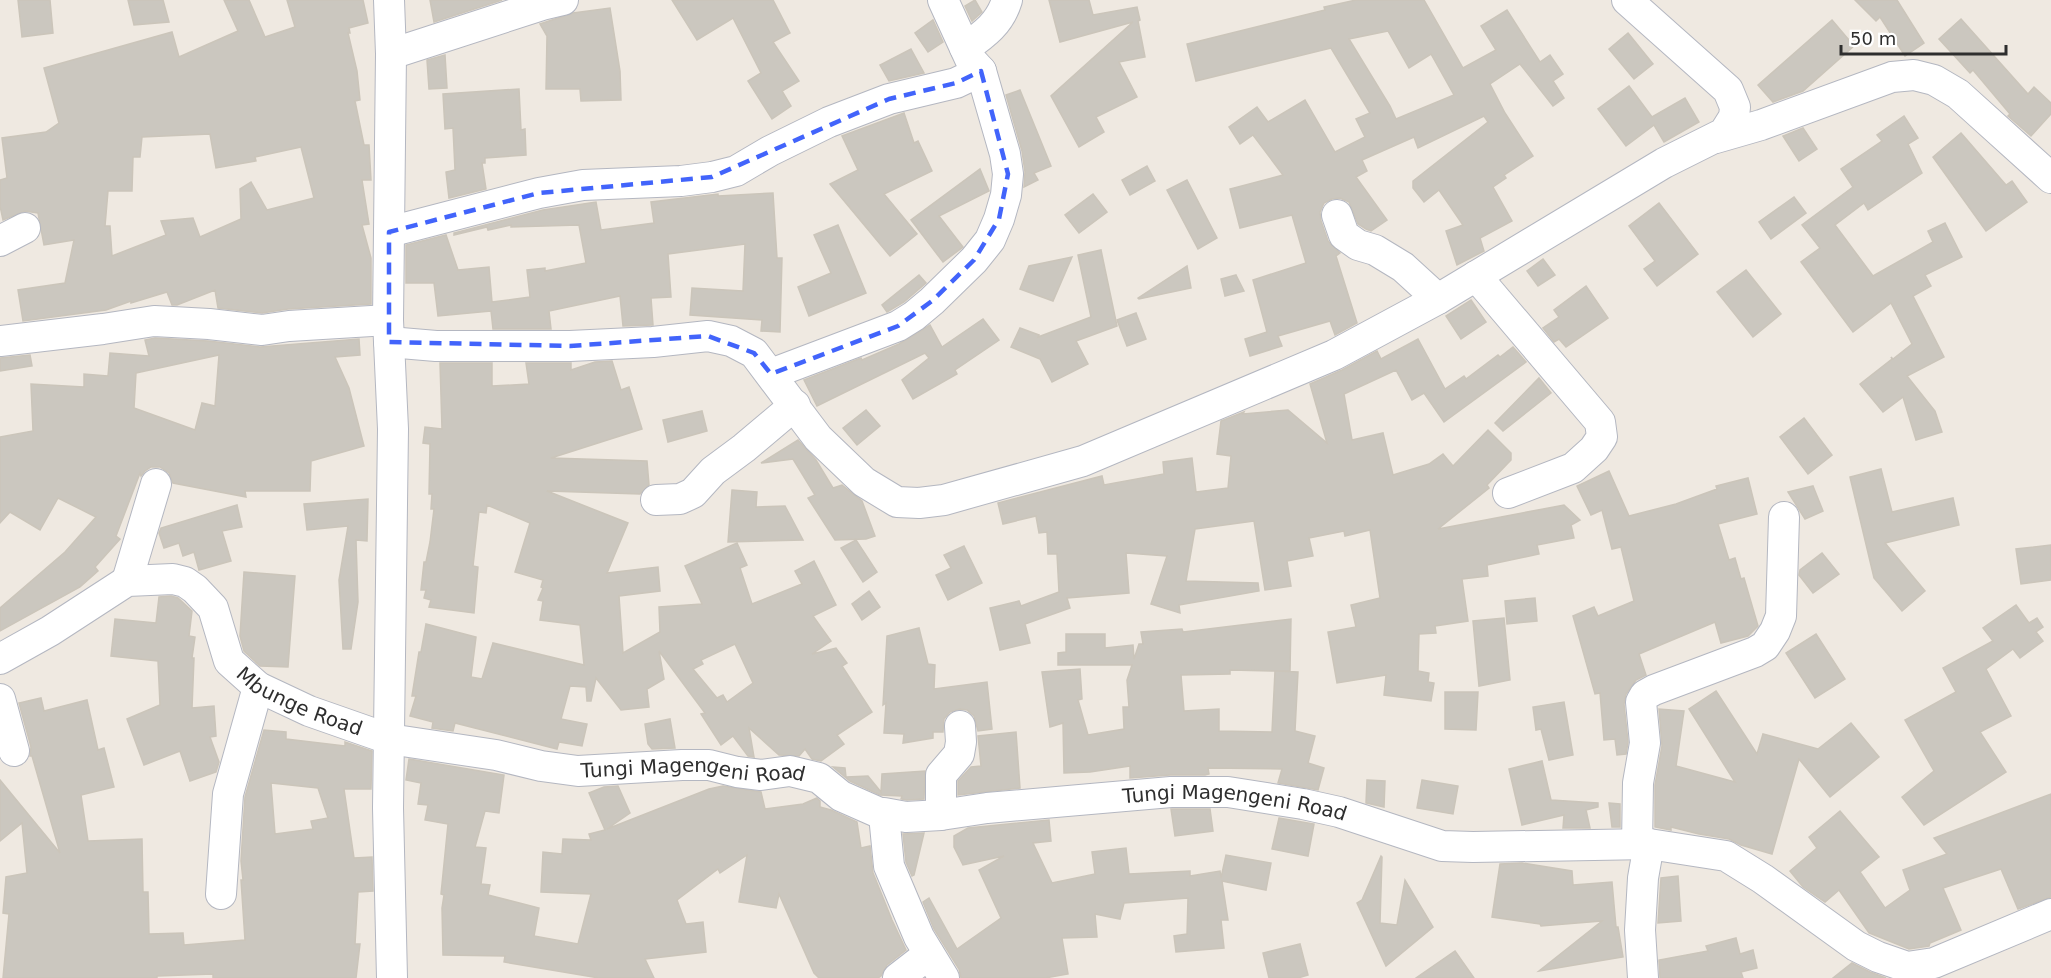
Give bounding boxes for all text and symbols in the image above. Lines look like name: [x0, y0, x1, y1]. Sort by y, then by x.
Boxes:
scale bar: [1841, 18, 2006, 56]
text: 50 m: [1850, 28, 1896, 49]
street label: Mbunge Road: [232, 662, 366, 741]
street label: Tungi Magengeni Road: [579, 753, 808, 788]
street label: Tungi Magengeni Road: [1120, 779, 1350, 826]

